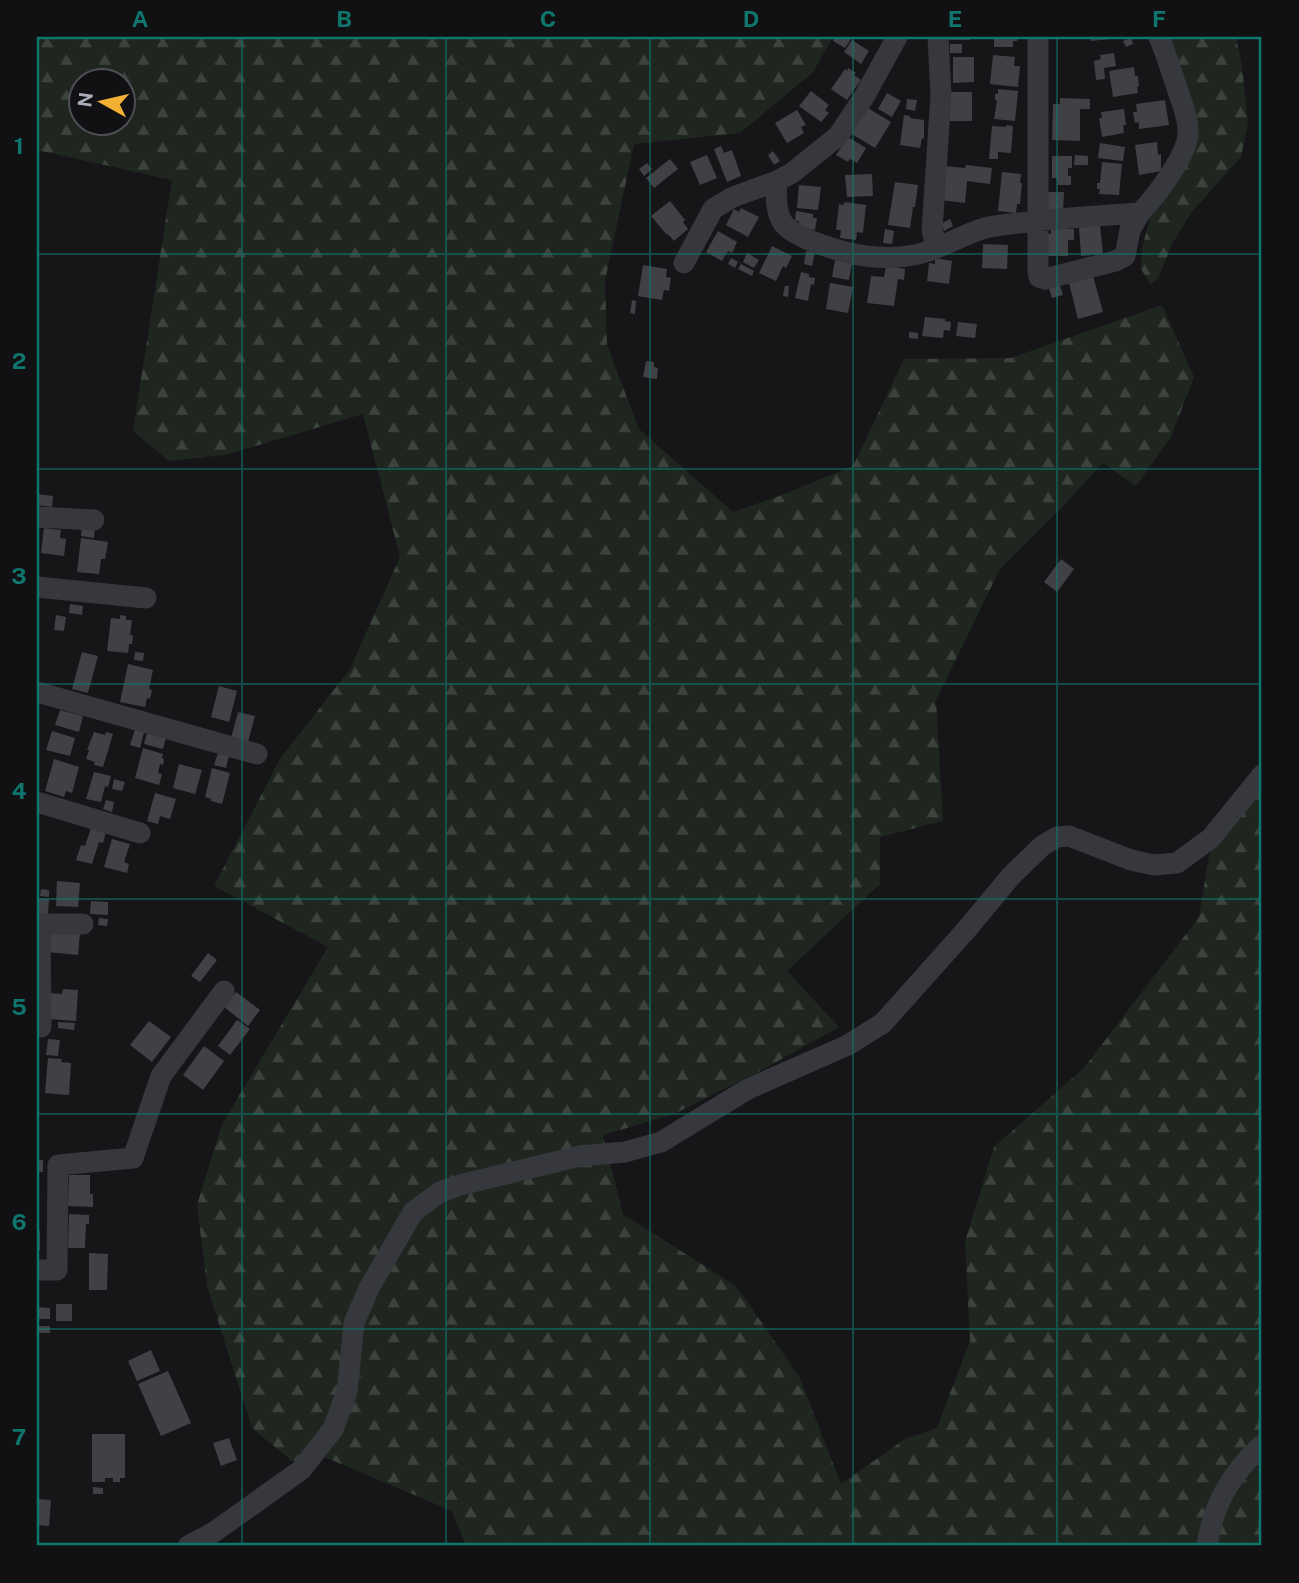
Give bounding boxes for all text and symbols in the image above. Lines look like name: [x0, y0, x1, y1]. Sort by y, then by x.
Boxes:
text: A: [132, 5, 149, 32]
text: B: [336, 5, 352, 32]
text: C: [540, 5, 556, 32]
text: D: [743, 5, 759, 32]
text: E: [948, 5, 962, 32]
text: F: [1152, 5, 1166, 32]
north arrow: [66, 66, 136, 136]
text: N: [73, 91, 97, 109]
text: 1: [14, 132, 24, 159]
text: 2: [12, 347, 26, 374]
text: 3: [11, 562, 27, 589]
text: 4: [11, 777, 27, 804]
text: 5: [11, 993, 27, 1020]
text: 6: [11, 1208, 27, 1235]
text: 7: [12, 1423, 26, 1450]

